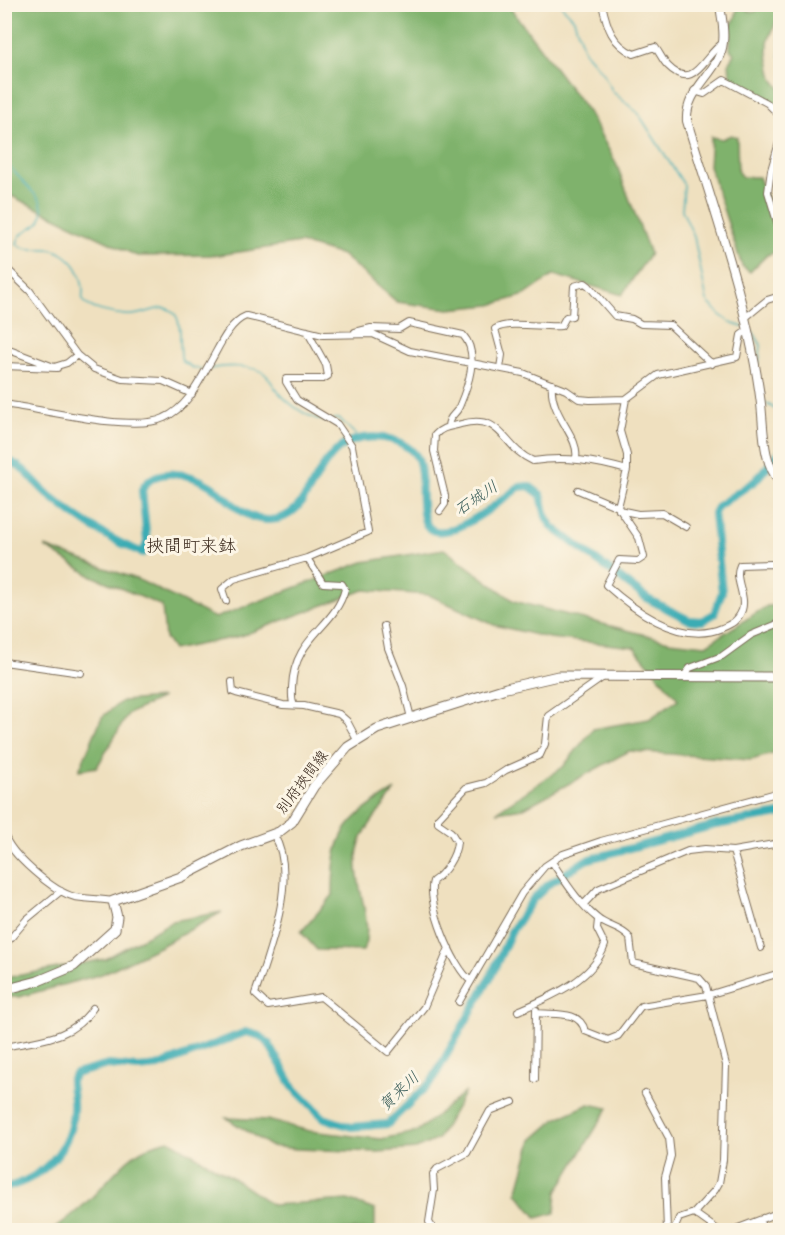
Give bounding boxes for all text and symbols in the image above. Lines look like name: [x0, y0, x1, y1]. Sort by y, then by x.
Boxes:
water label: 石城川: [450, 476, 502, 520]
district label: 挾間町来鉢: [146, 534, 236, 558]
street label: 別府挾間線: [271, 746, 333, 818]
water label: 賀来川: [374, 1067, 424, 1115]

